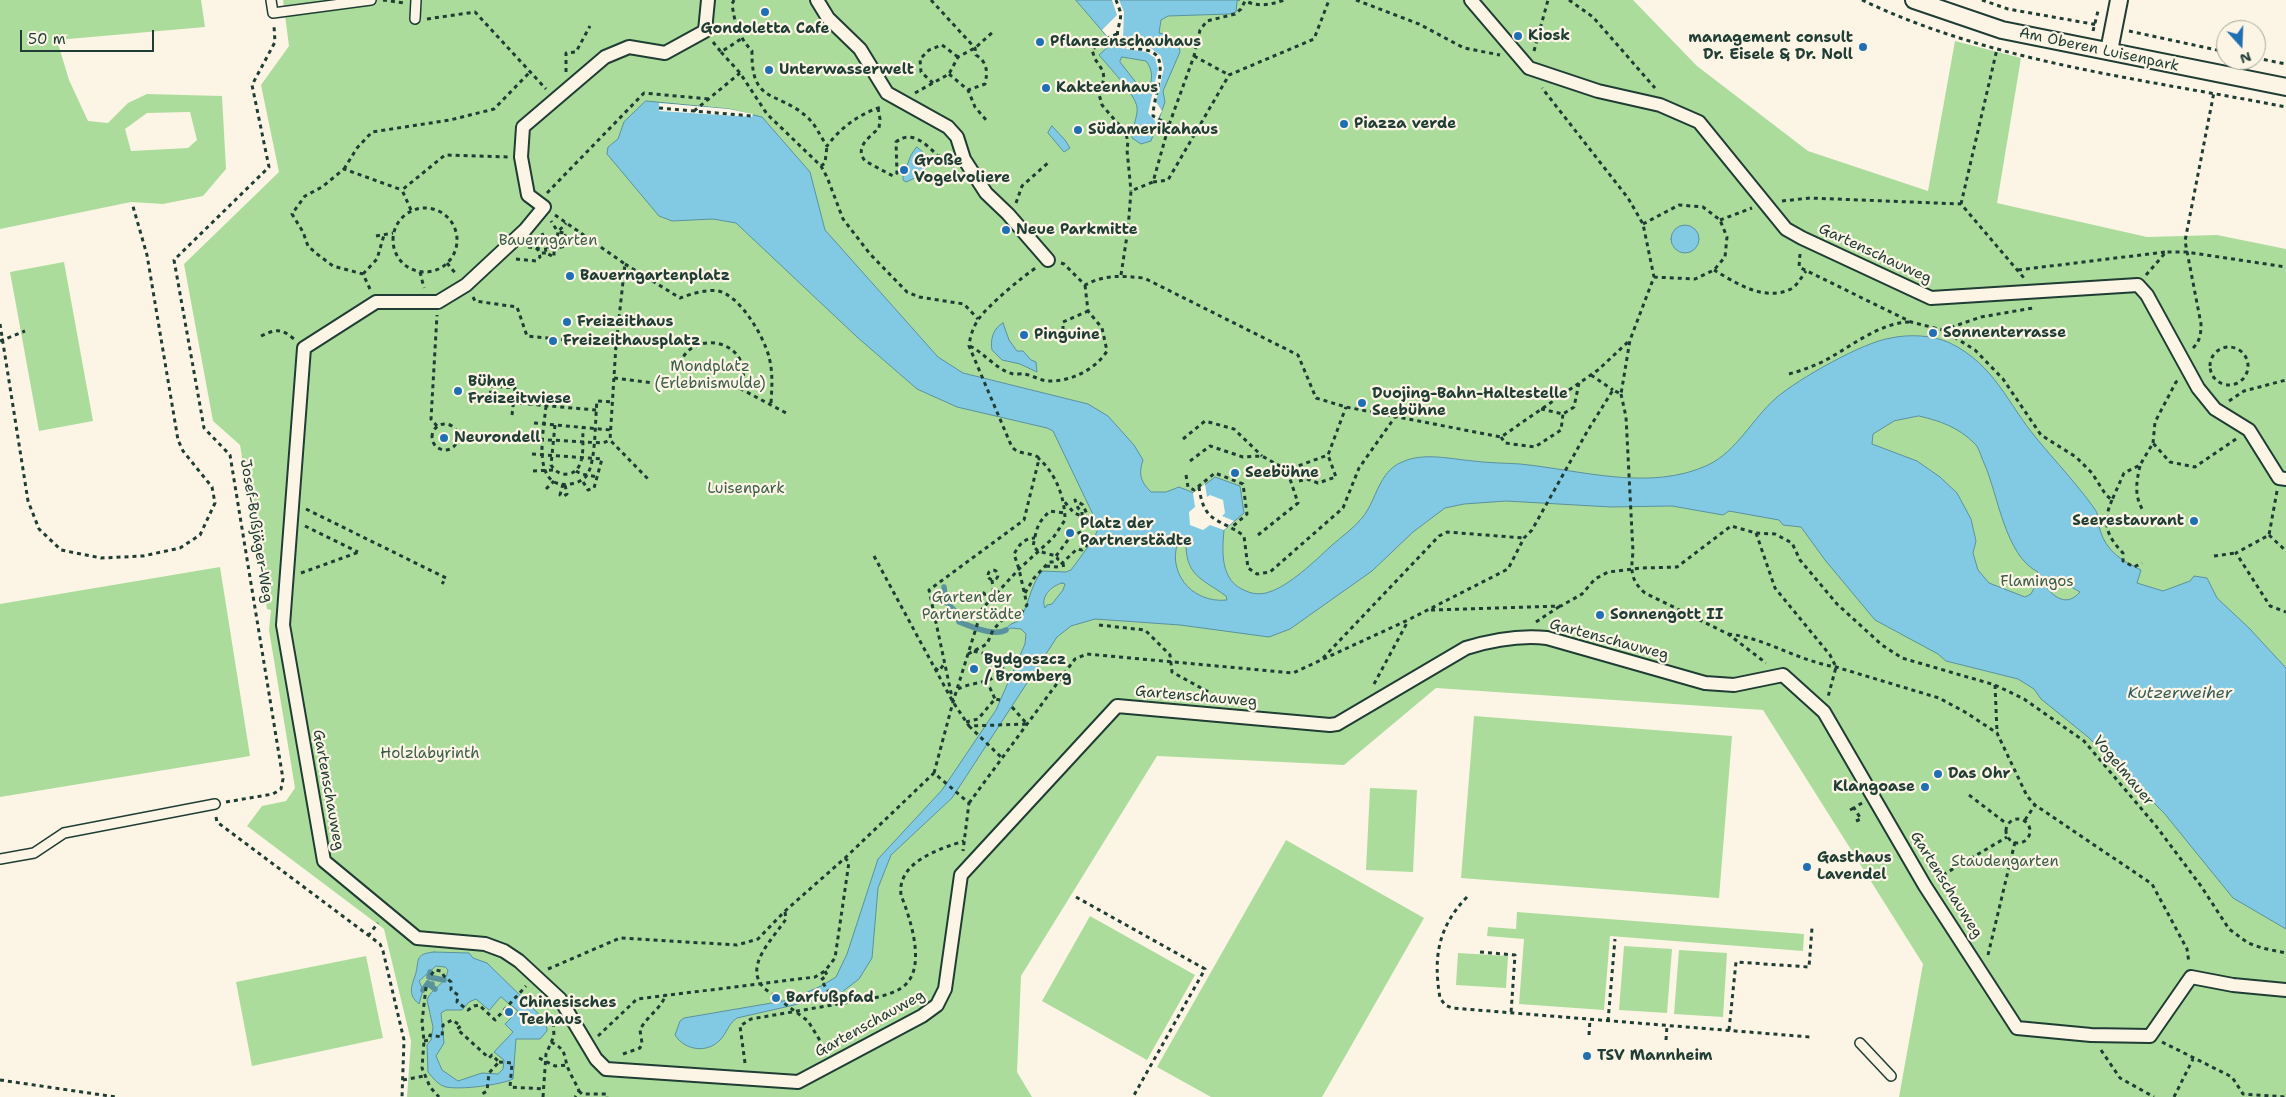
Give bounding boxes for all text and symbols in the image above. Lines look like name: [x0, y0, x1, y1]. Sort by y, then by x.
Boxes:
marker: Gondoletta Cafe: [759, 6, 771, 18]
scale bar: [22, 20, 156, 52]
place label: Gondoletta Cafe: [701, 20, 829, 38]
north arrow: [2216, 20, 2266, 70]
street label: Am Oberen Luisenpark: [2017, 24, 2181, 76]
place label: Kiosk: [1528, 27, 1570, 45]
text: 50 m: [28, 29, 66, 49]
place label: management consult Dr. Eisele & Dr. Noll: [1688, 29, 1853, 64]
marker: Kiosk: [1512, 30, 1524, 42]
place label: Pflanzenschauhaus: [1050, 33, 1201, 51]
marker: Pflanzenschauhaus: [1034, 36, 1046, 48]
marker: management consult Dr. Eisele & Dr. Noll: [1857, 41, 1869, 53]
text: N: [2237, 48, 2254, 69]
place label: Unterwasserwelt: [779, 61, 914, 79]
marker: Unterwasserwelt: [763, 64, 775, 76]
place label: Kakteenhaus: [1056, 79, 1158, 97]
marker: Kakteenhaus: [1040, 82, 1052, 94]
place label: Piazza verde: [1354, 115, 1456, 133]
marker: Piazza verde: [1338, 118, 1350, 130]
place label: Südamerikahaus: [1088, 121, 1218, 139]
marker: Südamerikahaus: [1072, 124, 1084, 136]
place label: Große Vogelvoliere: [914, 152, 1010, 187]
marker: Große Vogelvoliere: [898, 164, 910, 176]
street label: Gartenschauweg: [1816, 220, 1934, 288]
place label: Neue Parkmitte: [1016, 221, 1138, 239]
marker: Neue Parkmitte: [1000, 224, 1012, 236]
park label: Bauerngarten: [499, 232, 597, 250]
place label: Bauerngartenplatz: [580, 267, 730, 285]
marker: Bauerngartenplatz: [564, 270, 576, 282]
place label: Freizeithaus: [577, 313, 673, 331]
marker: Freizeithaus: [561, 316, 573, 328]
place label: Sonnenterrasse: [1943, 324, 2066, 342]
place label: Pinguine: [1034, 326, 1100, 344]
marker: Sonnenterrasse: [1927, 327, 1939, 339]
marker: Pinguine: [1018, 329, 1030, 341]
place label: Freizeithausplatz: [563, 332, 700, 350]
marker: Freizeithausplatz: [547, 335, 559, 347]
park label: Mondplatz (Erlebnismulde): [654, 358, 766, 393]
place label: Bühne Freizeitwiese: [468, 373, 571, 408]
marker: Bühne Freizeitwiese: [452, 385, 464, 397]
place label: Duojing-Bahn-Haltestelle Seebühne: [1372, 385, 1568, 420]
marker: Duojing-Bahn-Haltestelle Seebühne: [1356, 397, 1368, 409]
place label: Neurondell: [454, 429, 540, 447]
marker: Neurondell: [438, 432, 450, 444]
street label: Josef-Bußjäger-Weg: [236, 458, 276, 604]
place label: Seebühne: [1245, 464, 1319, 482]
marker: Seebühne: [1229, 467, 1241, 479]
park label: Luisenpark: [707, 480, 785, 498]
place label: Seerestaurant: [2072, 512, 2184, 530]
place label: Platz der Partnerstädte: [1080, 515, 1192, 550]
marker: Seerestaurant: [2188, 515, 2200, 527]
marker: Platz der Partnerstädte: [1064, 527, 1076, 539]
park label: Flamingos: [2000, 573, 2074, 591]
park label: Garten der Partnerstädte: [922, 589, 1022, 624]
place label: Sonnengott II: [1610, 606, 1724, 624]
marker: Sonnengott II: [1594, 609, 1606, 621]
street label: Gartenschauweg: [1548, 615, 1670, 665]
place label: Bydgoszcz / Bromberg: [984, 651, 1072, 686]
marker: Bydgoszcz / Bromberg: [968, 663, 980, 675]
street label: Gartenschauweg: [1134, 683, 1258, 711]
water label: Kutzerweiher: [2128, 684, 2232, 704]
street label: Gartenschauweg: [309, 728, 347, 852]
street label: Vogelmauer: [2088, 732, 2158, 810]
park label: Holzlabyrinth: [380, 745, 480, 763]
place label: Das Ohr: [1948, 765, 2010, 783]
marker: Das Ohr: [1932, 768, 1944, 780]
place label: Klangoase: [1833, 778, 1915, 796]
marker: Klangoase: [1919, 781, 1931, 793]
street label: Gartenschauweg: [1906, 828, 1986, 942]
place label: Gasthaus Lavendel: [1817, 849, 1892, 884]
park label: Staudengarten: [1951, 853, 2059, 871]
marker: Gasthaus Lavendel: [1801, 861, 1813, 873]
street label: Gartenschauweg: [812, 986, 928, 1062]
place label: Barfußpfad: [786, 989, 874, 1007]
marker: Barfußpfad: [770, 992, 782, 1004]
place label: Chinesisches Teehaus: [519, 994, 616, 1029]
marker: Chinesisches Teehaus: [503, 1006, 515, 1018]
place label: TSV Mannheim: [1597, 1047, 1713, 1065]
marker: TSV Mannheim: [1581, 1050, 1593, 1062]

